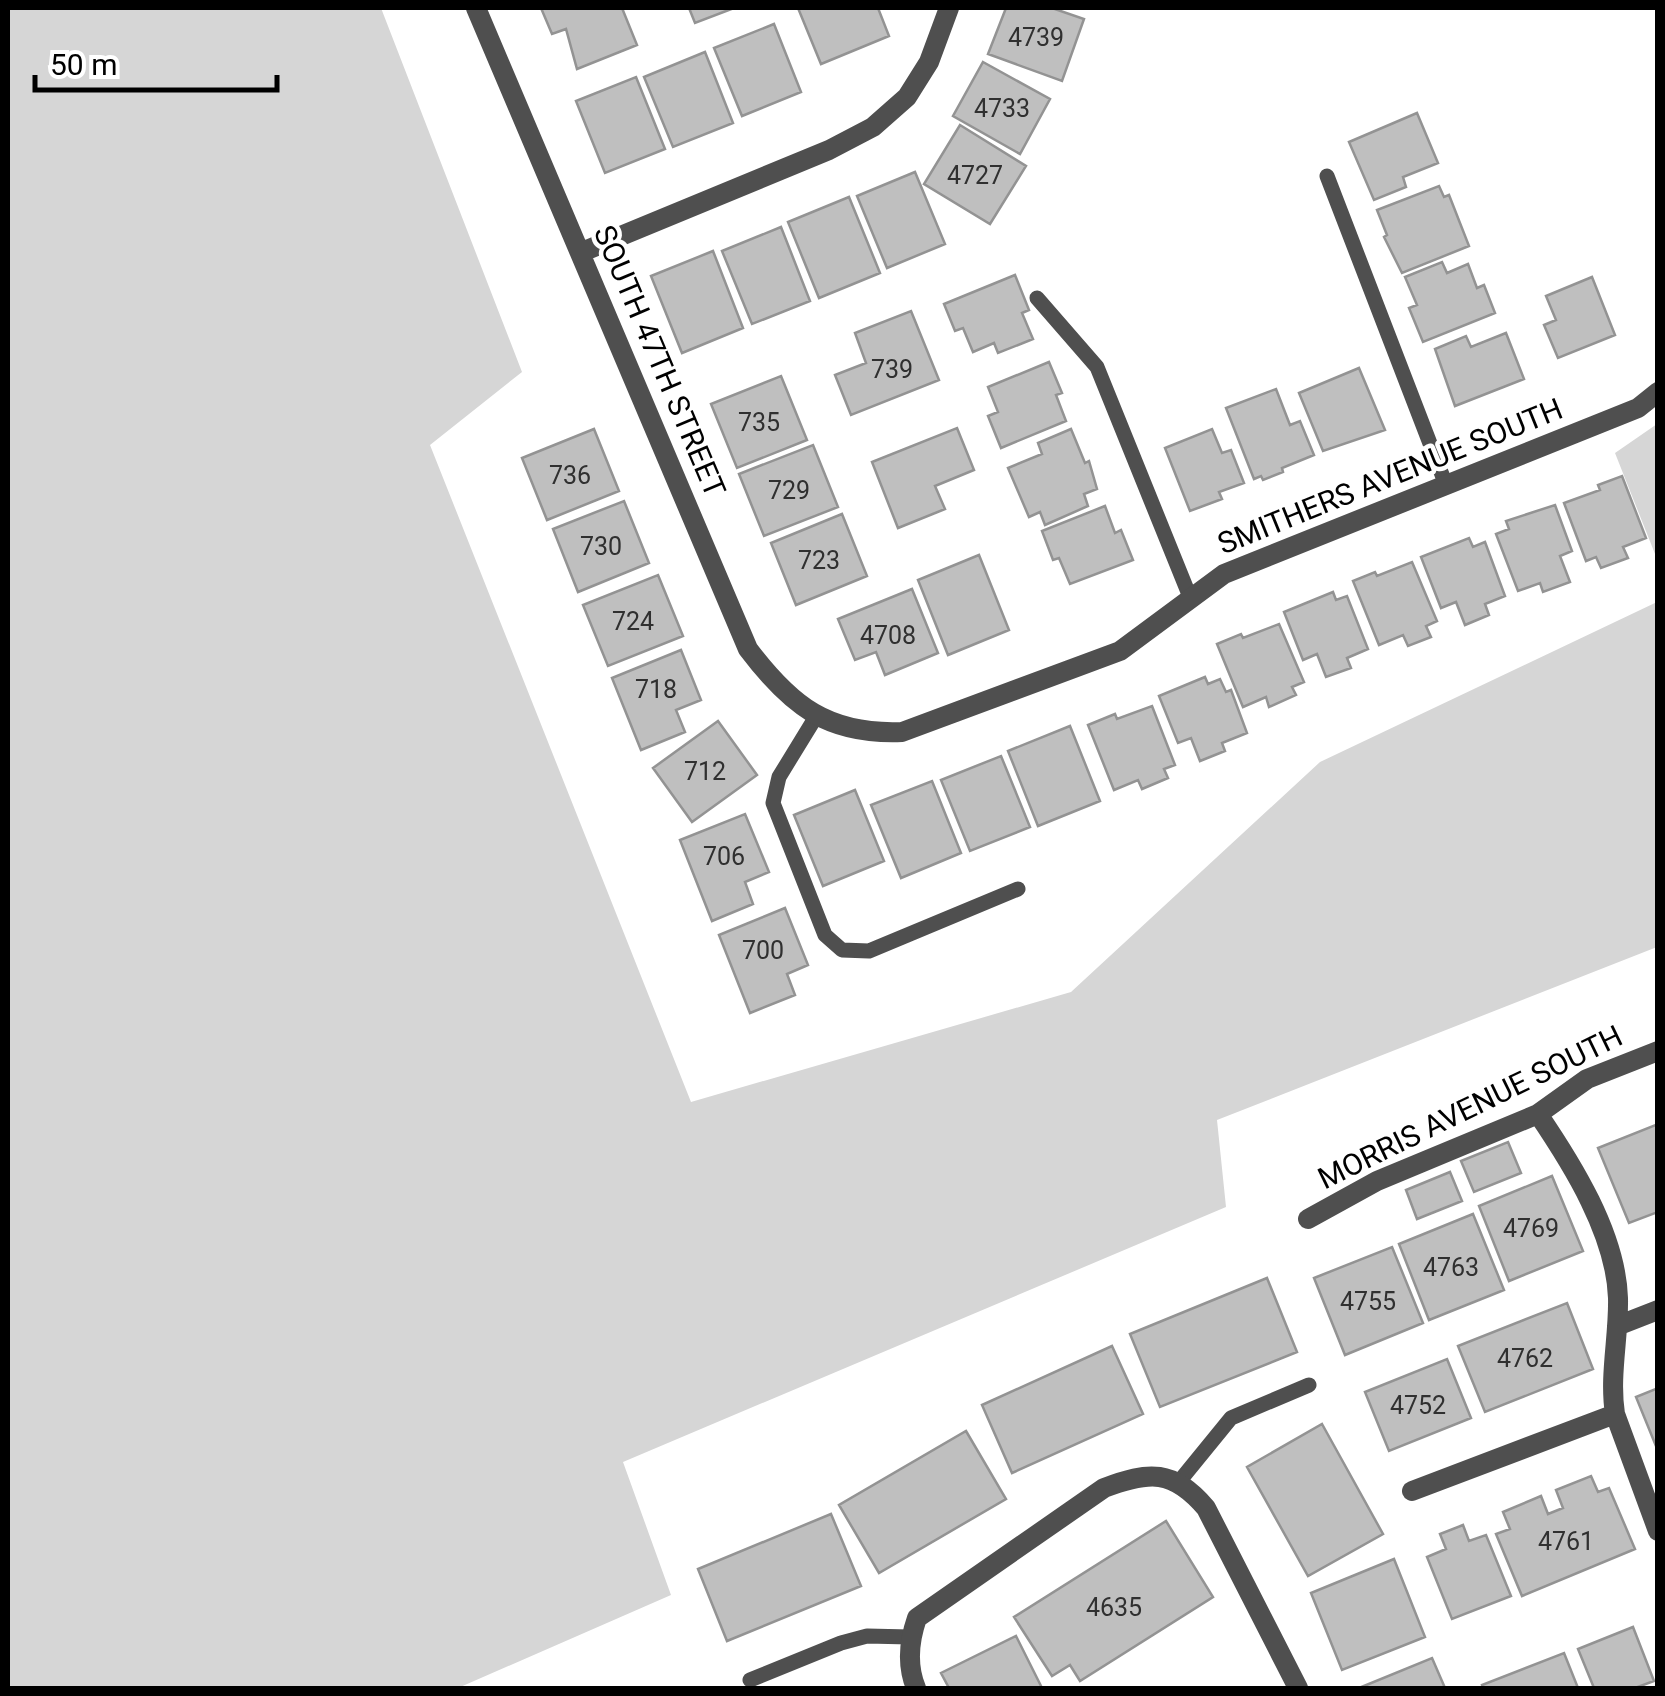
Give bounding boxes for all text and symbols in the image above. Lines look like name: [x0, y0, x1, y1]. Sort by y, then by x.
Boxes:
house number: 4739: [1008, 23, 1064, 52]
scale bar: [35, 30, 278, 92]
text: 50 m: [50, 47, 117, 82]
house number: 4733: [974, 94, 1030, 123]
house number: 4727: [947, 161, 1003, 190]
street label: SOUTH 47TH STREET: [587, 220, 733, 502]
house number: 739: [871, 355, 913, 384]
street label: SMITHERS AVENUE SOUTH: [1212, 391, 1568, 561]
house number: 735: [738, 408, 780, 437]
house number: 736: [549, 461, 591, 490]
house number: 729: [768, 476, 810, 505]
house number: 730: [580, 532, 622, 561]
house number: 723: [798, 546, 840, 575]
house number: 724: [612, 607, 654, 636]
house number: 4708: [860, 621, 916, 650]
house number: 718: [635, 675, 677, 704]
house number: 712: [684, 757, 726, 786]
house number: 706: [703, 842, 745, 871]
house number: 700: [742, 936, 784, 965]
street label: MORRIS AVENUE SOUTH: [1312, 1018, 1628, 1196]
house number: 4769: [1503, 1214, 1559, 1243]
house number: 4763: [1423, 1253, 1479, 1282]
house number: 4755: [1340, 1287, 1396, 1316]
house number: 4762: [1497, 1344, 1553, 1373]
house number: 4752: [1390, 1391, 1446, 1420]
house number: 4761: [1538, 1527, 1594, 1556]
house number: 4635: [1086, 1593, 1142, 1622]

